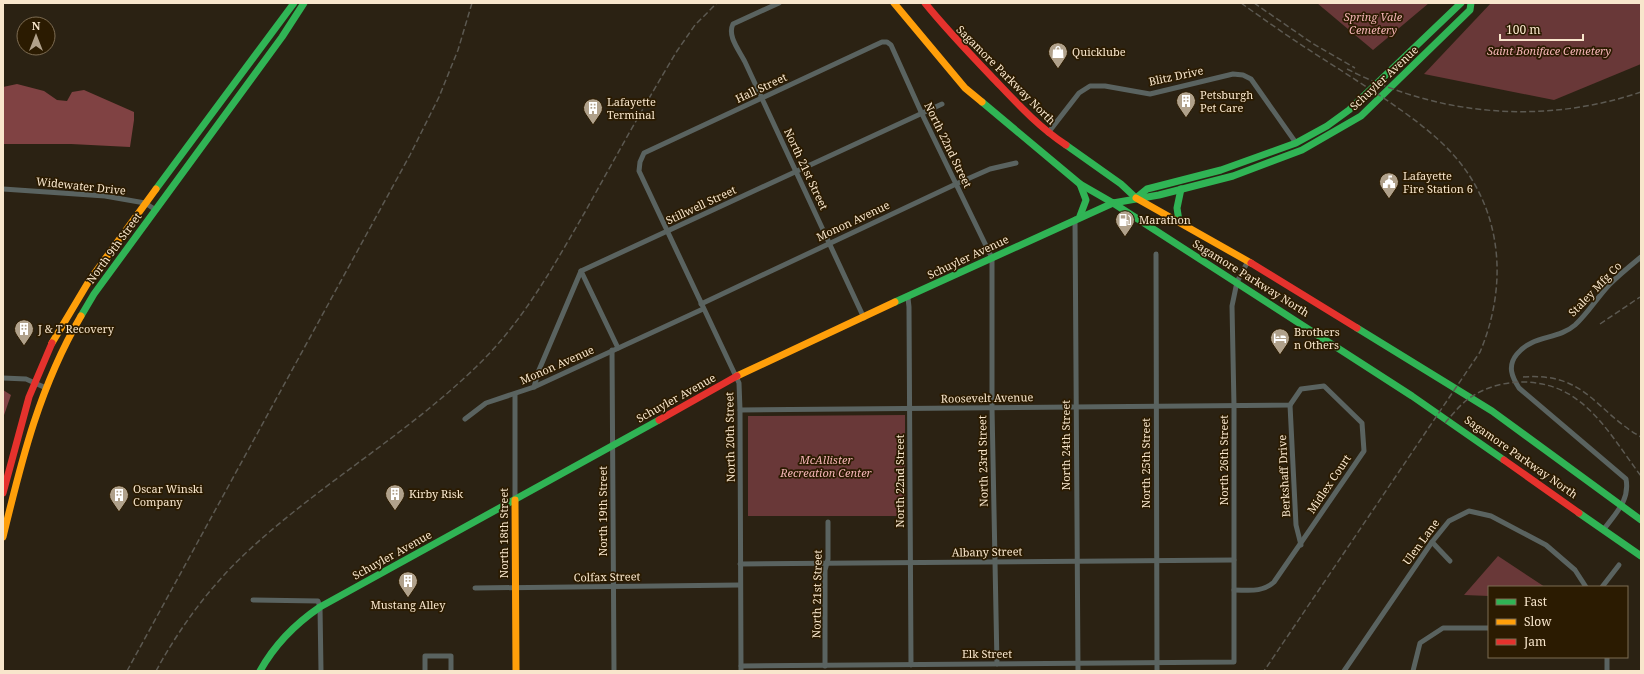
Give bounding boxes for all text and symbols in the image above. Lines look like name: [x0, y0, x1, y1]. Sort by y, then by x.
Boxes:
park label: Spring Vale Cemetery: [1344, 9, 1403, 37]
north arrow: [16, 16, 56, 56]
scale bar: [1500, 16, 1583, 42]
text: N: [32, 18, 41, 33]
text: 100 m: [1506, 21, 1541, 38]
street label: Sagamore Parkway North: [953, 22, 1059, 128]
shop icon: Quicklube: [1047, 41, 1069, 69]
street label: Schuyler Avenue: [1346, 42, 1421, 113]
park label: Saint Boniface Cemetery: [1487, 43, 1611, 58]
place label: Quicklube: [1072, 44, 1126, 59]
street label: Blitz Drive: [1147, 62, 1205, 89]
street label: Hall Street: [733, 69, 789, 106]
place label: Petsburgh Pet Care: [1200, 87, 1253, 115]
building icon: Petsburgh Pet Care: [1175, 90, 1197, 118]
place label: Lafayette Terminal: [607, 94, 656, 122]
building icon: Lafayette Terminal: [582, 97, 604, 125]
street label: North 22nd Street: [921, 100, 976, 190]
street label: North 21st Street: [781, 126, 832, 212]
place label: Lafayette Fire Station 6: [1403, 168, 1473, 196]
public building icon: Lafayette Fire Station 6: [1378, 171, 1400, 199]
street label: Widewater Drive: [35, 173, 127, 198]
street label: Stillwell Street: [663, 182, 738, 227]
street label: Monon Avenue: [814, 197, 892, 244]
street label: North 9th Street: [83, 209, 144, 286]
fuel station icon: Marathon: [1114, 209, 1136, 237]
place label: Marathon: [1139, 212, 1191, 227]
street label: Schuyler Avenue: [925, 231, 1011, 282]
street label: Sagamore Parkway North: [1190, 236, 1312, 320]
street label: Staley Mfg Co: [1565, 258, 1625, 319]
building icon: J & T Recovery: [13, 318, 35, 346]
place label: J & T Recovery: [37, 321, 115, 336]
place label: Brothers n Others: [1294, 324, 1340, 352]
hotel icon: Brothers n Others: [1269, 327, 1291, 355]
street label: Monon Avenue: [517, 342, 596, 388]
street label: Schuyler Avenue: [634, 370, 718, 426]
street label: Roosevelt Avenue: [941, 389, 1033, 406]
street label: North 20th Street: [721, 392, 738, 482]
street label: North 24th Street: [1058, 400, 1073, 490]
street label: Sagamore Parkway North: [1462, 412, 1581, 501]
street label: North 23rd Street: [974, 415, 991, 507]
street label: North 26th Street: [1216, 415, 1231, 505]
street label: North 25th Street: [1138, 418, 1153, 508]
street label: North 22nd Street: [892, 434, 907, 528]
street label: Berkshaff Drive: [1274, 434, 1293, 518]
street label: Midlex Court: [1303, 451, 1354, 516]
park label: McAllister Recreation Center: [779, 452, 873, 480]
street label: North 19th Street: [595, 466, 610, 556]
place label: Oscar Winski Company: [133, 481, 203, 509]
building icon: Kirby Risk: [384, 483, 406, 511]
building icon: Oscar Winski Company: [108, 484, 130, 512]
place label: Kirby Risk: [409, 486, 464, 501]
street label: North 18th Street: [496, 488, 511, 578]
street label: Ulen Lane: [1399, 516, 1442, 568]
street label: Schuyler Avenue: [350, 527, 434, 583]
street label: Albany Street: [951, 543, 1023, 560]
street label: North 21st Street: [808, 550, 825, 638]
street label: Colfax Street: [574, 568, 641, 585]
building icon: Mustang Alley: [397, 570, 419, 598]
legend: [1488, 586, 1628, 658]
text: Fast: [1524, 593, 1547, 610]
place label: Mustang Alley: [371, 597, 446, 612]
text: Slow: [1524, 613, 1552, 630]
text: Jam: [1523, 633, 1546, 650]
street label: Elk Street: [962, 646, 1012, 661]

